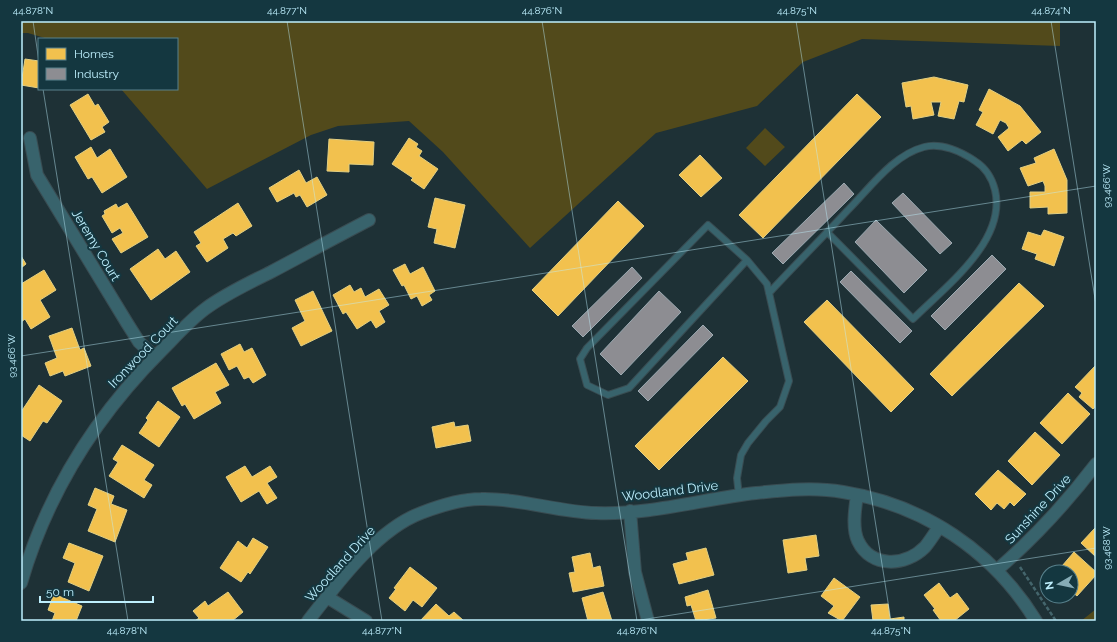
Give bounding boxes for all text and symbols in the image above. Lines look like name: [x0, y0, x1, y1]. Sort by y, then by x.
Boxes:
text: 44.878°N: [13, 5, 53, 16]
text: 44.877°N: [267, 5, 307, 16]
text: 44.876°N: [522, 5, 562, 16]
text: 44.875°N: [777, 5, 817, 16]
text: 44.874°N: [1031, 5, 1071, 16]
legend: [38, 38, 178, 90]
text: Homes: [74, 47, 114, 61]
text: Industry: [74, 67, 120, 81]
text: 93.466°W: [1101, 164, 1112, 208]
street label: Jeremy Court: [69, 206, 124, 284]
street label: Ironwood Court: [105, 313, 181, 391]
text: 93.466°W: [6, 334, 17, 378]
street label: Sunshine Drive: [1002, 471, 1074, 547]
street label: Woodland Drive: [621, 478, 719, 504]
street label: Woodland Drive: [302, 523, 378, 605]
text: 93.468°W: [1101, 526, 1112, 570]
north arrow: [1039, 564, 1079, 604]
scale bar: [40, 578, 153, 604]
text: N: [1043, 580, 1057, 591]
text: 50 m: [46, 585, 74, 599]
text: 44.878°N: [107, 625, 147, 636]
text: 44.877°N: [362, 625, 402, 636]
text: 44.876°N: [617, 625, 657, 636]
text: 44.875°N: [871, 625, 911, 636]

